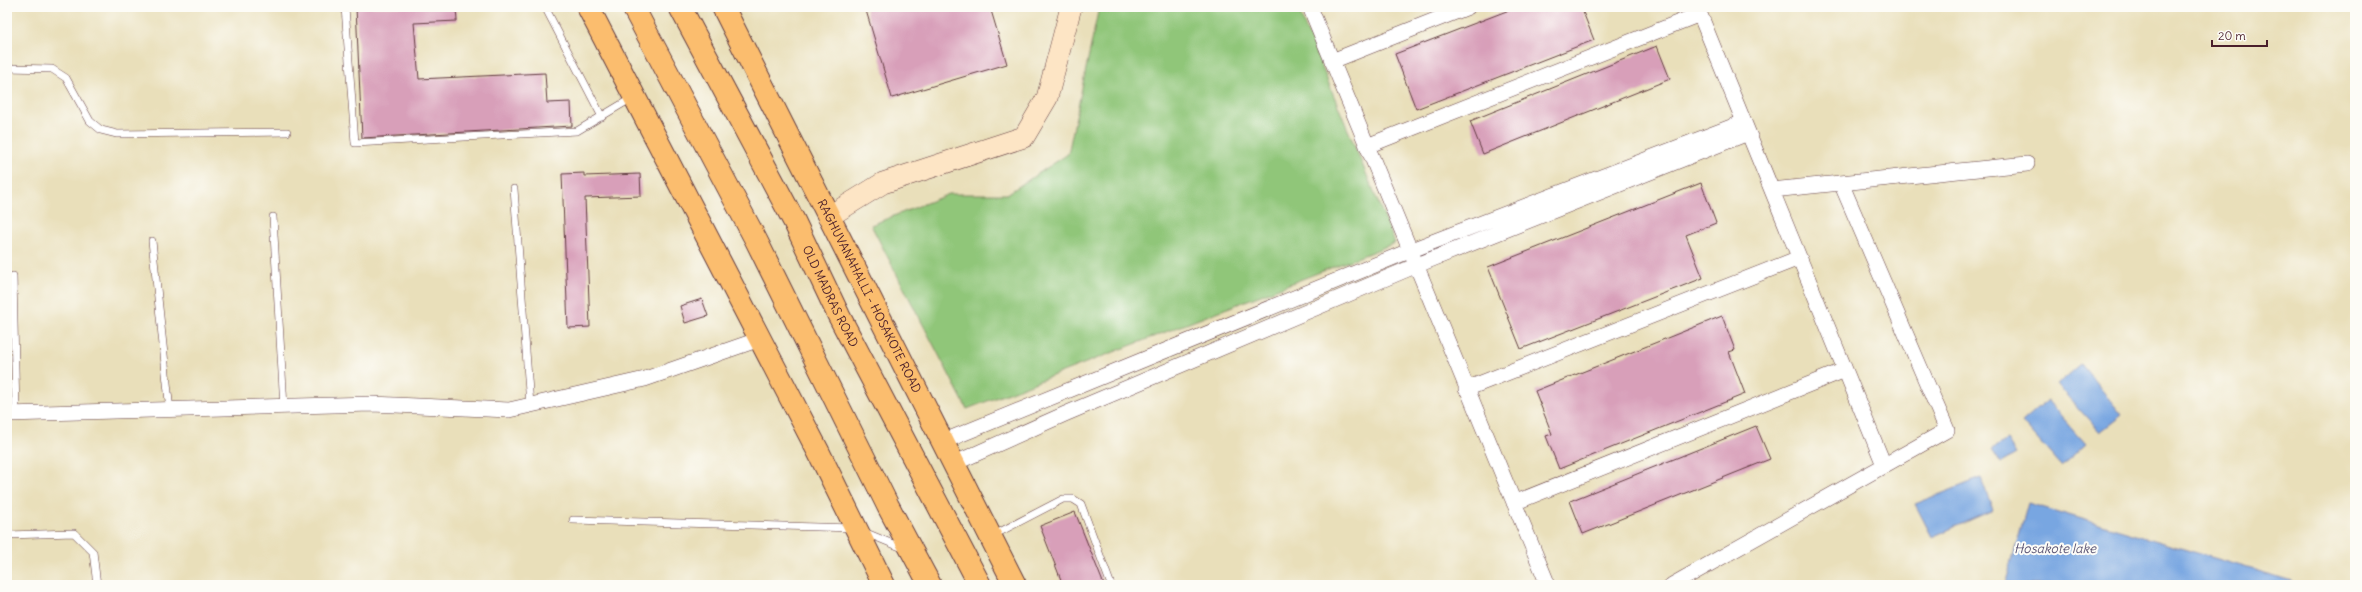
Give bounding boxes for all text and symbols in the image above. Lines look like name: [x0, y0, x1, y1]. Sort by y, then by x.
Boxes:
scale bar: [2212, 22, 2267, 48]
text: 20 m: [2218, 28, 2246, 43]
street label: RAGHUVANAHALLI - HOSAKOTE ROAD: [814, 197, 925, 395]
street label: OLD MADRAS ROAD: [800, 243, 862, 349]
water label: Hosakote lake: [2014, 540, 2097, 557]

